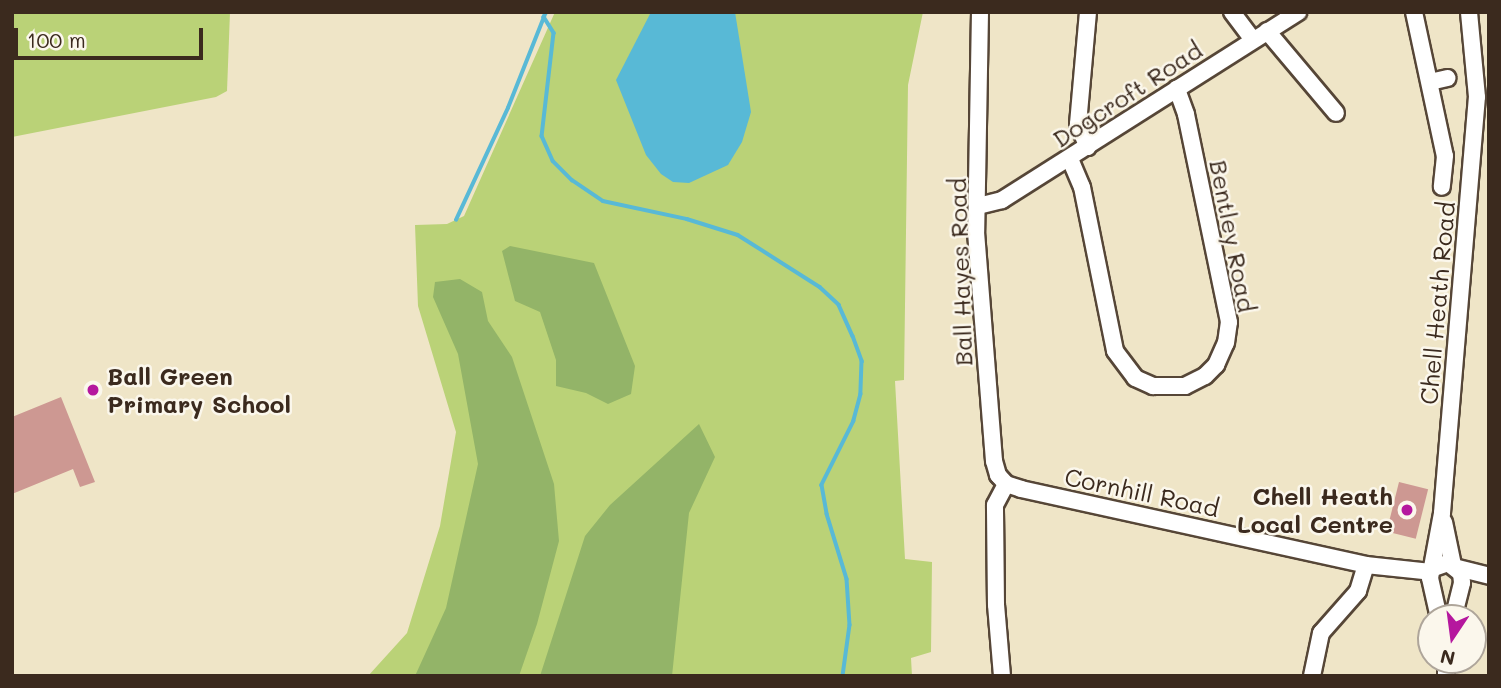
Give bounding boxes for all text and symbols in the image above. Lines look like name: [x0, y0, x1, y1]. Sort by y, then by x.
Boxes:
scale bar: [18, 14, 206, 58]
text: 100 m: [27, 26, 86, 53]
street label: Dogcroft Road: [1047, 35, 1207, 153]
street label: Bentley Road: [1204, 157, 1262, 315]
street label: Ball Hayes Road: [942, 177, 978, 367]
street label: Chell Heath Road: [1414, 200, 1460, 406]
place label: Ball Green Primary School: [107, 362, 291, 418]
marker: Ball Green Primary School: [85, 382, 101, 398]
street label: Cornhill Road: [1062, 462, 1222, 522]
place label: Chell Heath Local Centre: [1237, 482, 1393, 538]
marker: Chell Heath Local Centre: [1399, 502, 1415, 518]
north arrow: [1417, 604, 1487, 674]
text: N: [1438, 644, 1457, 672]

